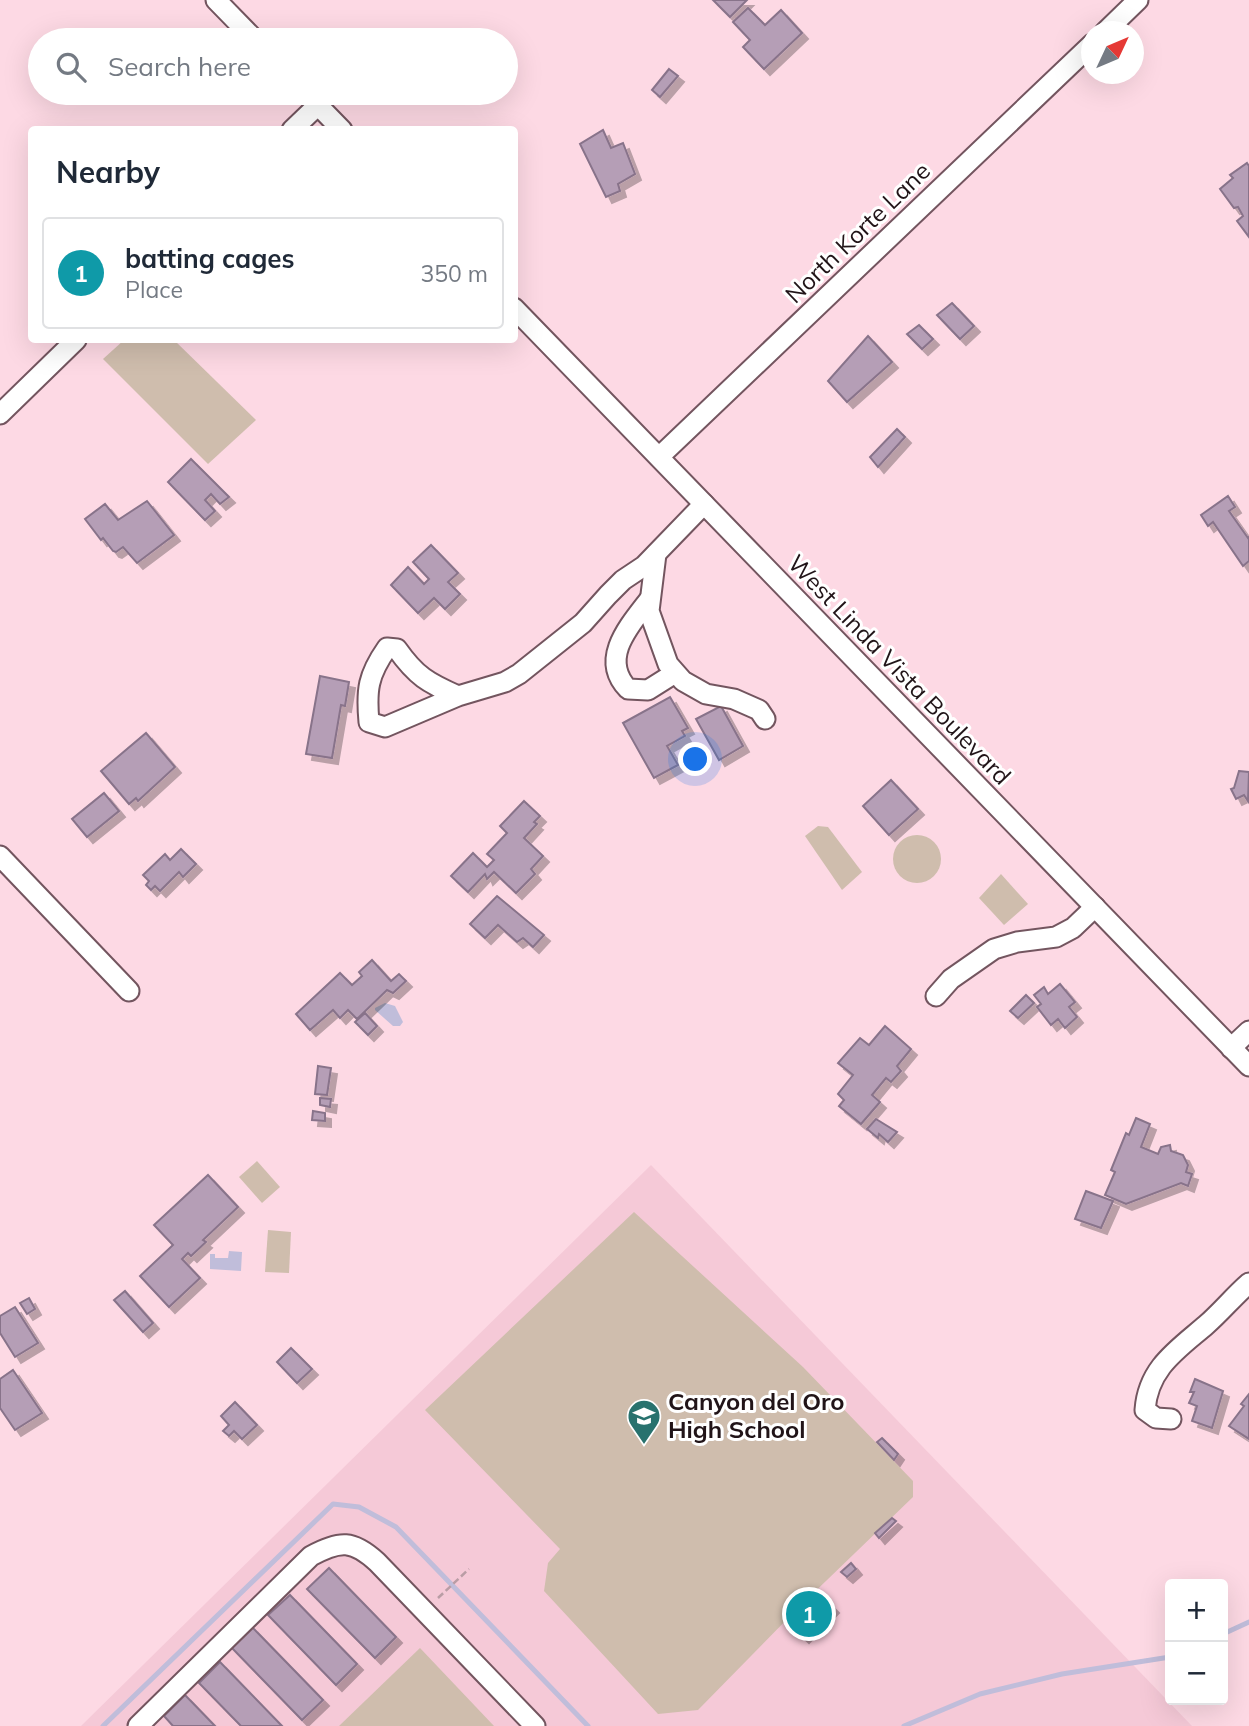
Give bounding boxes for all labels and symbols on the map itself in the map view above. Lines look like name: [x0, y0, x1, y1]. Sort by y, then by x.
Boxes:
north arrow: [1081, 21, 1144, 84]
street label: North Korte Lane: [779, 156, 936, 309]
street label: West Linda Vista Boulevard: [782, 548, 1018, 791]
your location: [678, 742, 712, 776]
place label: Canyon del Oro High School: [668, 1386, 845, 1444]
school or university icon: Canyon del Oro High School: [625, 1397, 663, 1446]
pin: 1: [786, 1588, 832, 1640]

